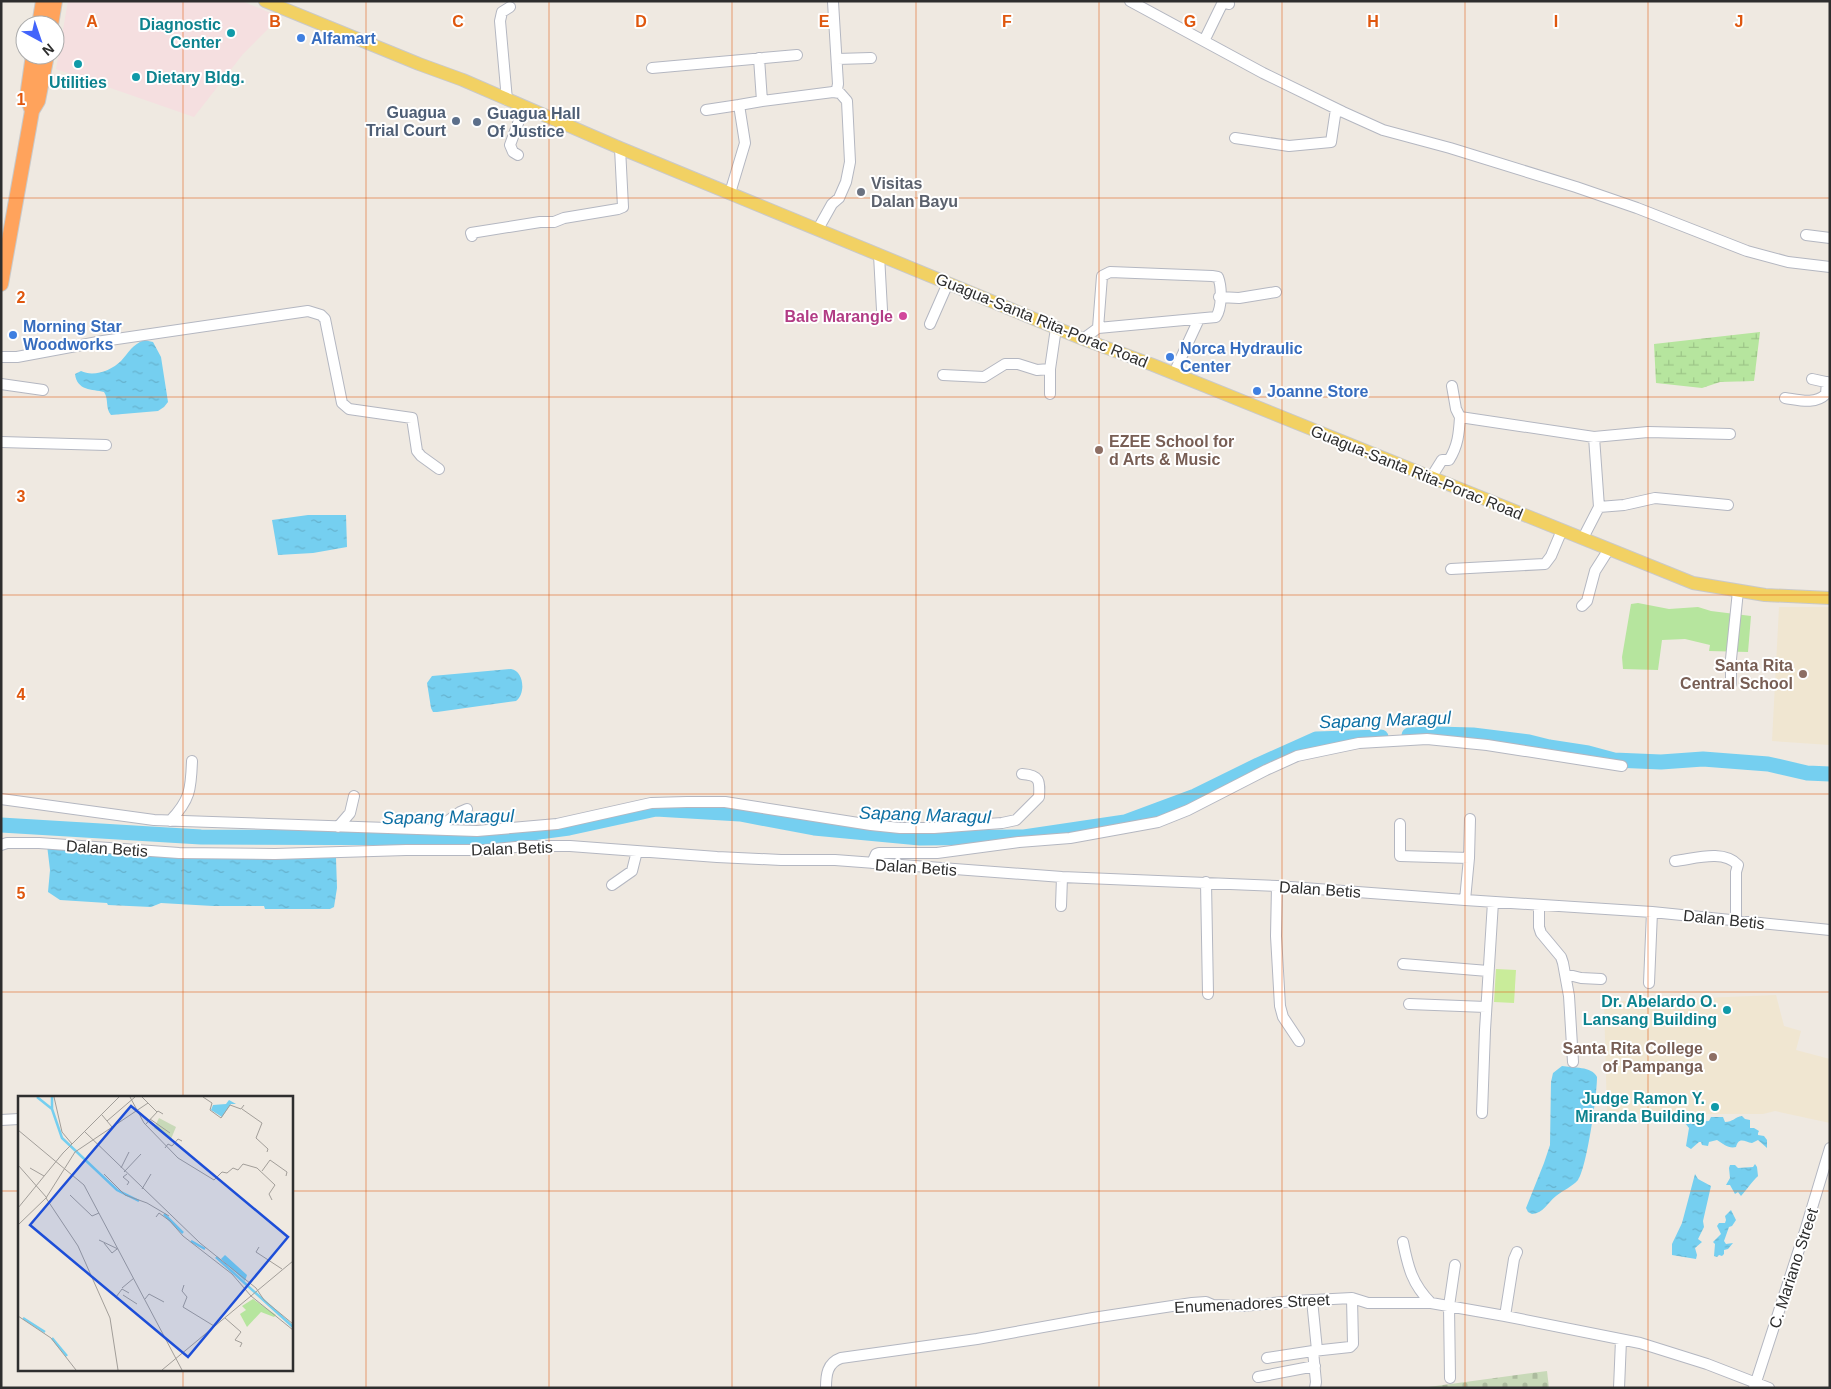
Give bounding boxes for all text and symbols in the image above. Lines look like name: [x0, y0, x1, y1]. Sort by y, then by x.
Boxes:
text: A: [86, 13, 98, 30]
text: B: [269, 13, 281, 30]
text: C: [452, 13, 464, 30]
text: D: [635, 13, 647, 30]
text: E: [819, 13, 830, 30]
text: F: [1002, 13, 1012, 30]
text: G: [1184, 13, 1196, 30]
text: H: [1367, 13, 1379, 30]
text: I: [1554, 13, 1558, 30]
text: J: [1735, 13, 1743, 30]
north arrow: [15, 15, 65, 65]
place label: Diagnostic Center: [139, 16, 221, 51]
marker: Diagnostic Center: [225, 27, 237, 39]
place label: Alfamart: [311, 30, 377, 47]
marker: Alfamart: [295, 32, 307, 44]
text: N: [39, 41, 57, 59]
marker: Utilities: [72, 58, 84, 70]
place label: Dietary Bldg.: [146, 69, 245, 86]
marker: Dietary Bldg.: [130, 71, 142, 83]
place label: Utilities: [49, 74, 107, 91]
text: 1: [17, 91, 26, 108]
place label: Guagua Trial Court: [366, 104, 447, 139]
place label: Guagua Hall Of Justice: [487, 105, 580, 140]
marker: Guagua Trial Court: [450, 115, 462, 127]
marker: Guagua Hall Of Justice: [471, 116, 483, 128]
place label: Visitas Dalan Bayu: [871, 175, 958, 210]
marker: Visitas Dalan Bayu: [855, 186, 867, 198]
street label: Guagua-Santa Rita-Porac Road: [933, 270, 1150, 371]
text: 2: [17, 289, 26, 306]
place label: Bale Marangle: [785, 308, 893, 325]
marker: Bale Marangle: [897, 310, 909, 322]
place label: Morning Star Woodworks: [23, 318, 122, 353]
marker: Morning Star Woodworks: [7, 329, 19, 341]
place label: Norca Hydraulic Center: [1180, 340, 1303, 375]
marker: Norca Hydraulic Center: [1164, 351, 1176, 363]
place label: Joanne Store: [1267, 383, 1368, 400]
marker: Joanne Store: [1251, 385, 1263, 397]
street label: Guagua-Santa Rita-Porac Road: [1308, 422, 1525, 523]
place label: EZEE School for d Arts & Music: [1109, 433, 1234, 468]
marker: EZEE School for d Arts & Music: [1093, 444, 1105, 456]
text: 3: [17, 488, 26, 505]
place label: Santa Rita Central School: [1680, 657, 1793, 692]
marker: Santa Rita Central School: [1797, 668, 1809, 680]
text: 4: [17, 686, 26, 703]
water label: Sapang Maragul: [1319, 708, 1452, 732]
water label: Sapang Maragul: [859, 803, 992, 827]
water label: Sapang Maragul: [382, 806, 515, 828]
street label: Dalan Betis: [66, 837, 148, 860]
street label: Dalan Betis: [471, 839, 553, 858]
street label: Dalan Betis: [875, 856, 957, 879]
street label: Dalan Betis: [1279, 878, 1361, 901]
text: 5: [17, 885, 26, 902]
street label: Dalan Betis: [1682, 907, 1766, 932]
place label: Dr. Abelardo O. Lansang Building: [1583, 993, 1717, 1028]
marker: Dr. Abelardo O. Lansang Building: [1721, 1004, 1733, 1016]
place label: Santa Rita College of Pampanga: [1563, 1040, 1703, 1075]
marker: Santa Rita College of Pampanga: [1707, 1051, 1719, 1063]
place label: Judge Ramon Y. Miranda Building: [1575, 1090, 1705, 1125]
inset map: [18, 1096, 292, 1372]
marker: Judge Ramon Y. Miranda Building: [1709, 1101, 1721, 1113]
street label: C. Mariano Street: [1766, 1205, 1821, 1330]
street label: Enumenadores Street: [1174, 1291, 1331, 1316]

